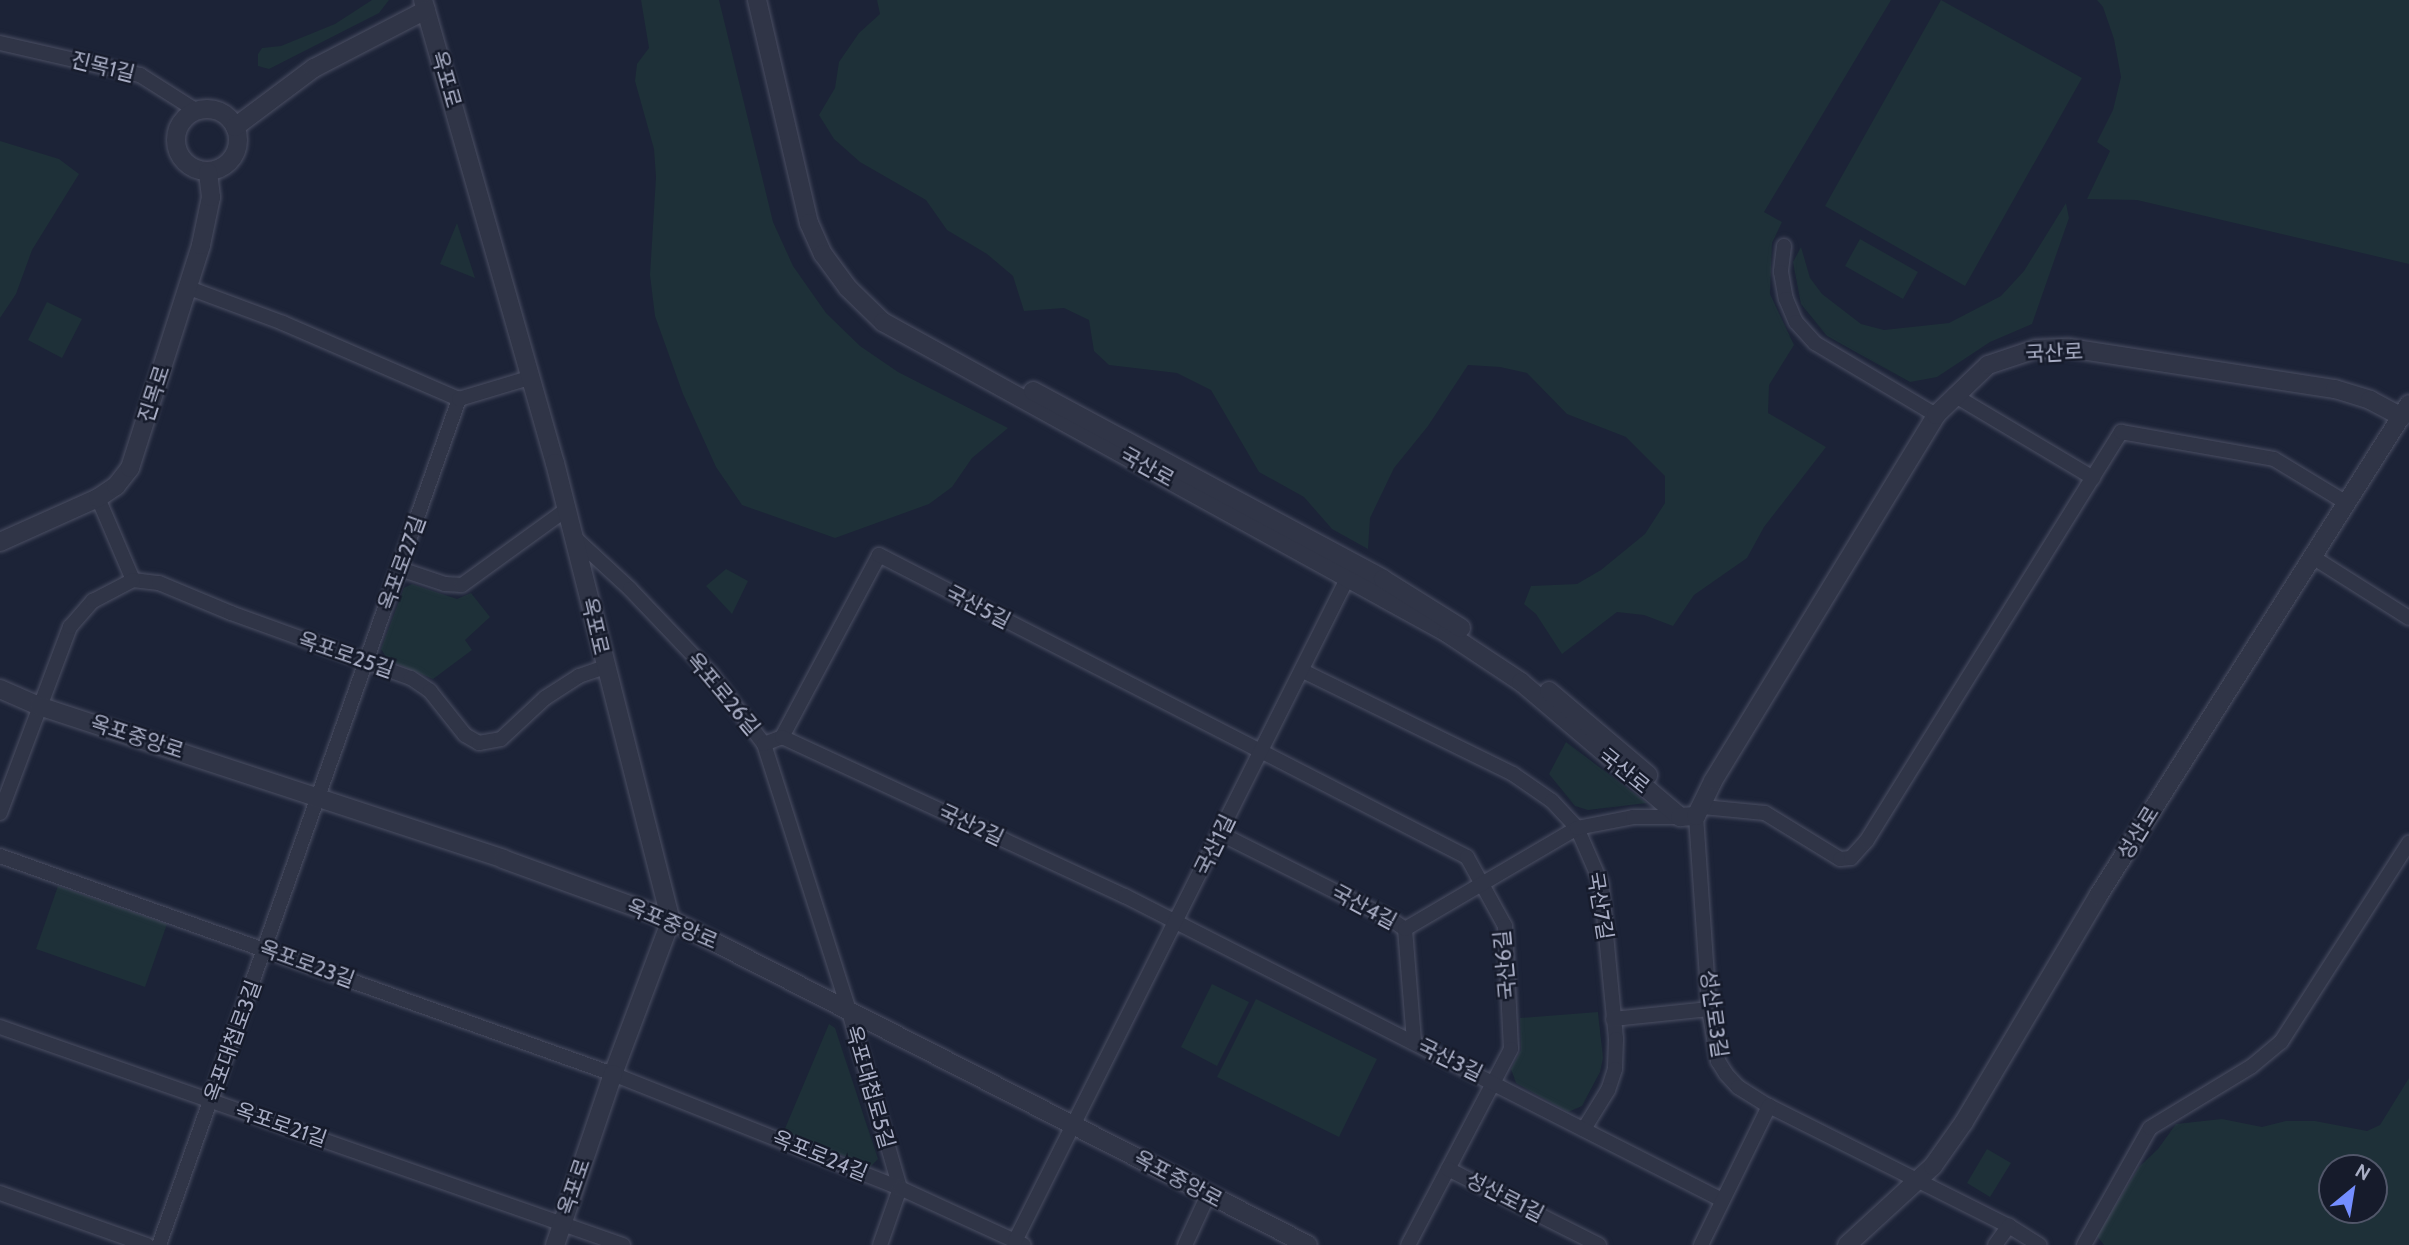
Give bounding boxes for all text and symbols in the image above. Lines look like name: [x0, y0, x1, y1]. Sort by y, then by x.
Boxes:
street label: 진목1길: [69, 47, 137, 87]
street label: 옥포로: [426, 48, 466, 110]
street label: 국산로: [2024, 339, 2084, 367]
street label: 진목로: [133, 363, 175, 425]
street label: 국산로: [1116, 442, 1178, 492]
street label: 옥포로27길: [373, 512, 431, 614]
street label: 국산5길: [941, 580, 1015, 634]
street label: 옥포로: [576, 595, 614, 657]
street label: 옥포로25길: [295, 627, 397, 683]
street label: 옥포로26길: [681, 648, 765, 740]
street label: 옥포중앙로: [87, 710, 187, 764]
street label: 국산로: [1594, 743, 1654, 799]
street label: 국산2길: [934, 799, 1008, 851]
street label: 성산로: [2112, 802, 2164, 864]
street label: 국산1길: [1189, 810, 1241, 880]
street label: 국산7길: [1582, 870, 1618, 942]
street label: 국산4길: [1327, 879, 1401, 935]
street label: 옥포중앙로: [623, 894, 721, 954]
street label: 국산6길: [1489, 929, 1521, 1001]
street label: 옥포로23길: [256, 935, 358, 993]
street label: 성산로3길: [1695, 968, 1733, 1060]
street label: 옥포대첩로3길: [199, 977, 267, 1105]
street label: 옥포대첩로5길: [840, 1022, 900, 1152]
street label: 국산3길: [1413, 1033, 1487, 1087]
street label: 옥포로21길: [232, 1098, 330, 1152]
street label: 옥포로24길: [769, 1126, 871, 1186]
street label: 옥포중앙로: [1129, 1145, 1227, 1213]
north arrow: [2318, 1154, 2388, 1224]
street label: 옥포로: [553, 1155, 595, 1219]
text: N: [2351, 1159, 2374, 1185]
street label: 성산로1길: [1462, 1167, 1548, 1227]

